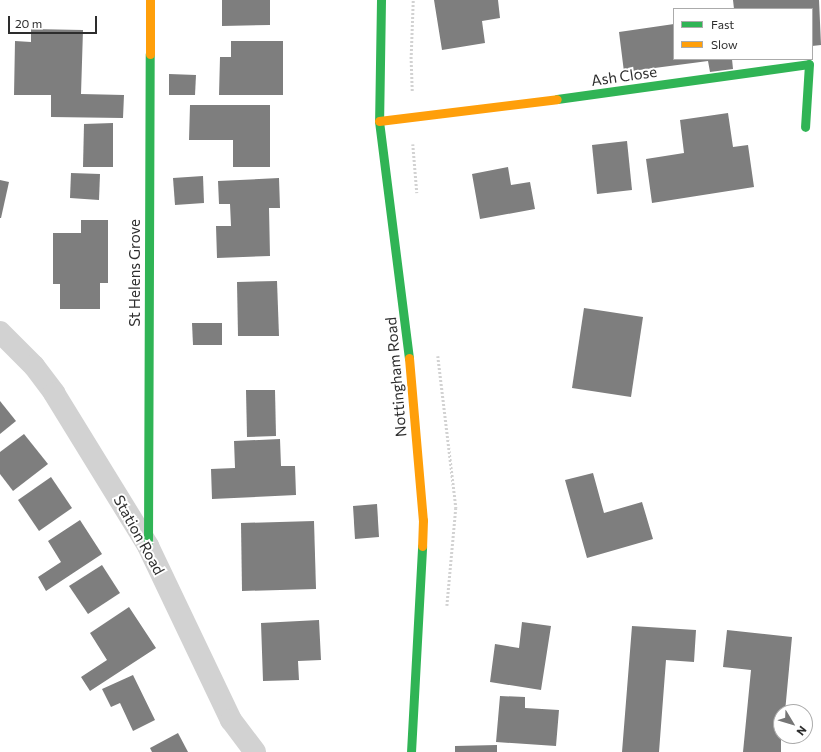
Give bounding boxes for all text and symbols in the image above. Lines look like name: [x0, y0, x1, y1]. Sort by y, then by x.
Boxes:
scale bar: [10, 8, 99, 34]
legend: [673, 8, 813, 60]
text: 20 m: [15, 16, 42, 30]
text: Fast: [711, 17, 734, 31]
text: Slow: [711, 37, 738, 51]
street label: Ash Close: [590, 62, 658, 90]
street label: St Helens Grove: [126, 219, 144, 327]
street label: Nottingham Road: [382, 316, 410, 438]
street label: Station Road: [110, 492, 168, 578]
north arrow: [773, 704, 813, 744]
text: N: [794, 724, 810, 738]

